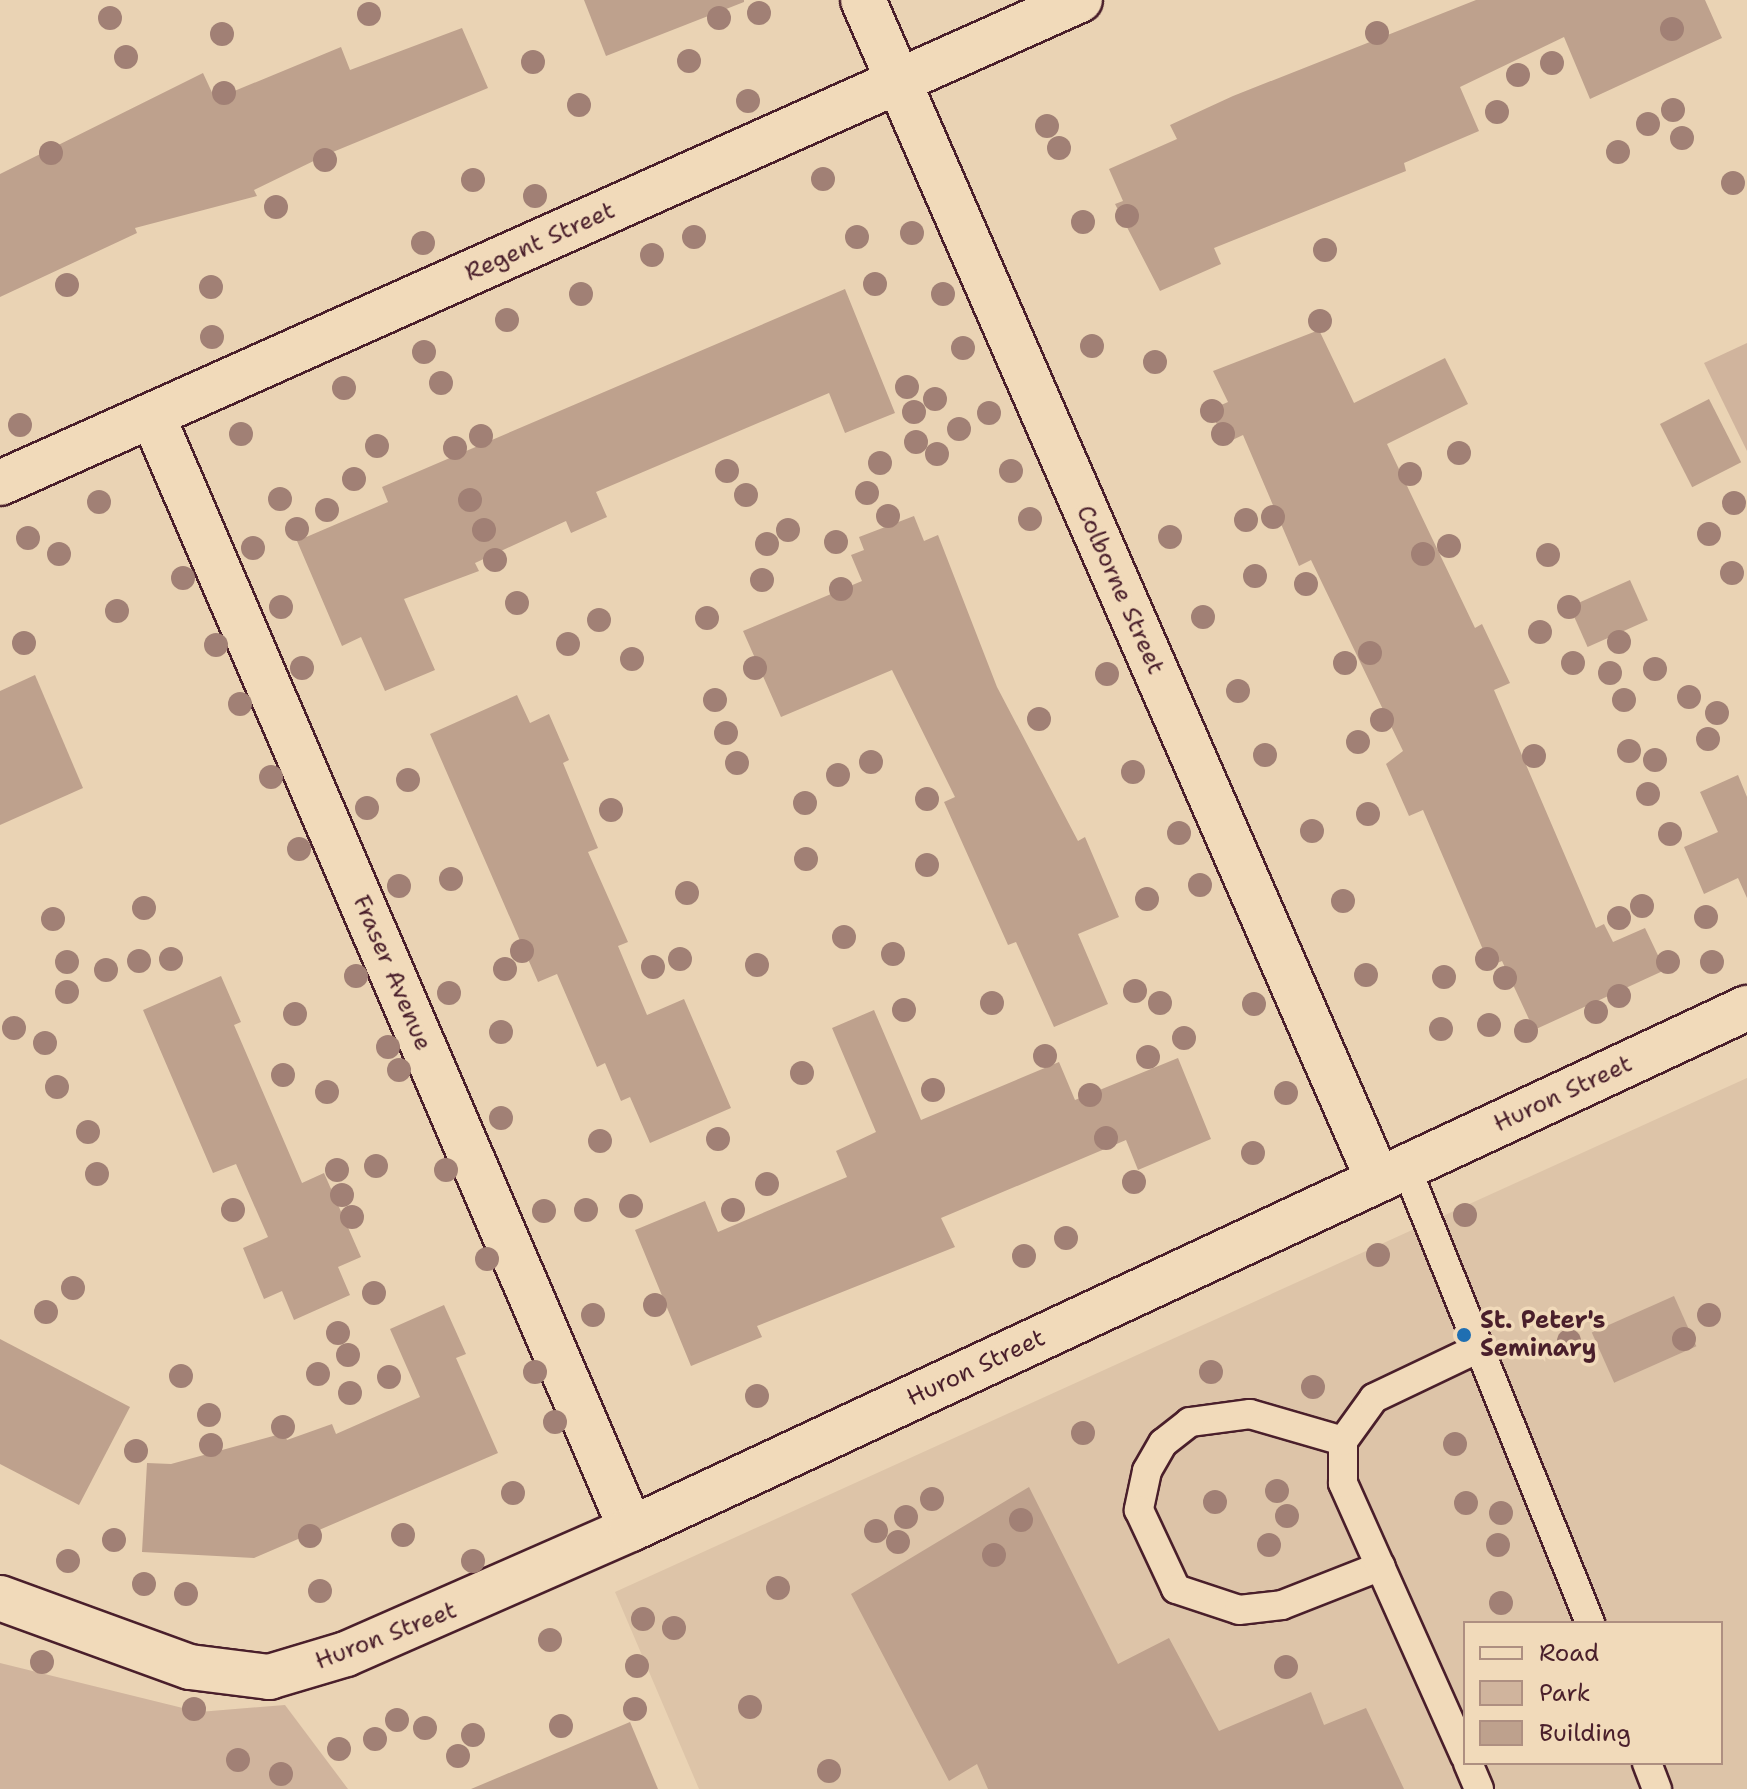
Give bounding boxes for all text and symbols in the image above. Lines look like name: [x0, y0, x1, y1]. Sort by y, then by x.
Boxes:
street label: Regent Street: [461, 196, 619, 288]
street label: Colborne Street: [1070, 501, 1170, 679]
street label: Fraser Avenue: [346, 891, 438, 1055]
street label: Huron Street: [1489, 1049, 1637, 1139]
place label: St. Peter's Seminary: [1480, 1307, 1605, 1363]
street label: Huron Street: [902, 1323, 1050, 1413]
marker: St. Peter's Seminary: [1455, 1326, 1473, 1344]
street label: Huron Street: [311, 1596, 461, 1676]
legend: [1463, 1621, 1723, 1765]
text: Road: [1539, 1637, 1599, 1669]
text: Park: [1539, 1677, 1591, 1709]
text: Building: [1539, 1717, 1631, 1749]

